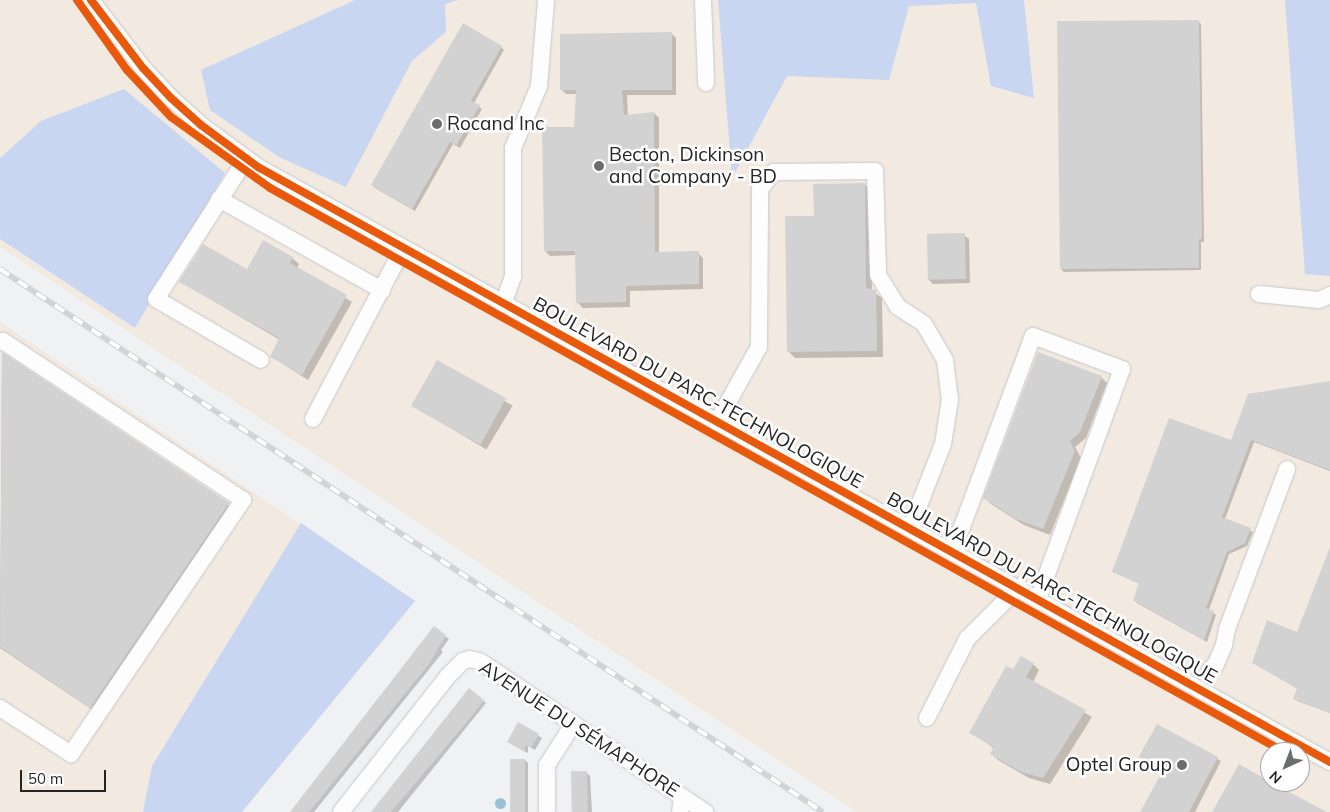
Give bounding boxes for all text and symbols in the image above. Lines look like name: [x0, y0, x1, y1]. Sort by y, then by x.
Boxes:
place label: Rocand Inc: [447, 113, 544, 135]
marker: Rocand Inc: [431, 118, 443, 130]
place label: Becton, Dickinson and Company - BD: [609, 144, 777, 188]
marker: Becton, Dickinson and Company - BD: [593, 160, 605, 172]
street label: BOULEVARD DU PARC-TECHNOLOGIQUE: [529, 292, 867, 494]
street label: BOULEVARD DU PARC-TECHNOLOGIQUE: [883, 487, 1221, 689]
street label: AVENUE DU SÉMAPHORE: [475, 656, 683, 802]
north arrow: [1260, 742, 1310, 792]
place label: Optel Group: [1066, 754, 1172, 776]
marker: Optel Group: [1176, 759, 1188, 771]
scale bar: [22, 760, 109, 792]
text: N: [1265, 767, 1285, 787]
text: 50 m: [28, 769, 63, 788]

